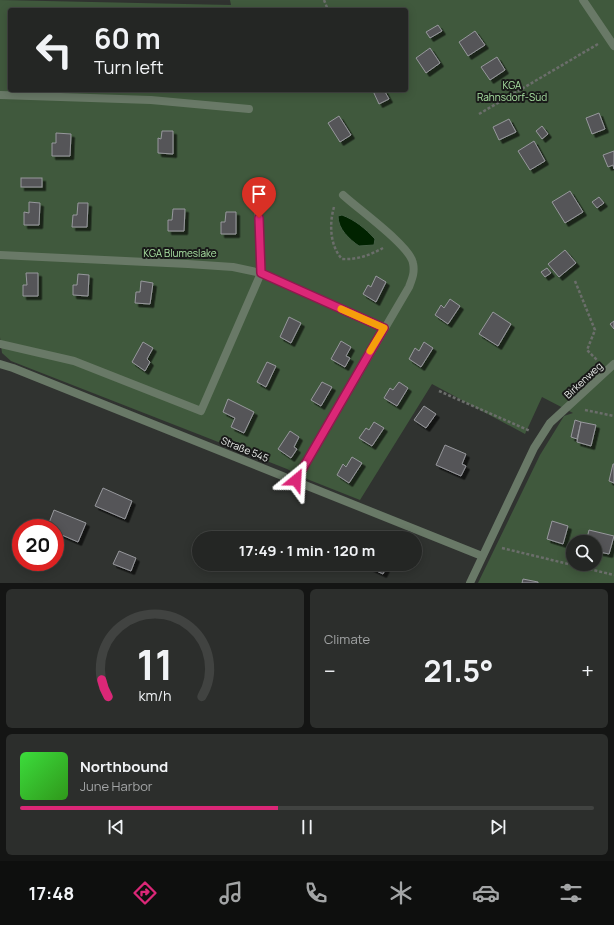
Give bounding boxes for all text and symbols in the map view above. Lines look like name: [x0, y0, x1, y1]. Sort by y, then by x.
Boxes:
text: 60 m: [94, 19, 161, 57]
icon: left: [28, 24, 80, 76]
text: Turn left: [94, 55, 164, 79]
park label: KGA Rahnsdorf-Süd: [477, 78, 547, 104]
pin: [242, 177, 276, 218]
icon: arrive: [248, 183, 270, 205]
park label: KGA Blumeslake: [143, 246, 217, 260]
street label: Birkenweg: [561, 359, 605, 401]
street label: Straße 545: [219, 433, 271, 465]
position arrow: [275, 459, 317, 501]
speed limit sign: 20: [12, 519, 64, 571]
map controls: [566, 535, 602, 571]
button: search: [566, 535, 602, 571]
text: 17:49 · 1 min · 120 m: [239, 540, 375, 561]
text: Climate: [324, 630, 370, 648]
text: 11: [137, 635, 173, 691]
text: 21.5°: [424, 650, 494, 691]
text: −: [324, 656, 336, 686]
text: +: [581, 656, 594, 686]
text: km/h: [138, 685, 172, 704]
text: Northbound: [80, 756, 168, 777]
text: June Harbor: [80, 777, 153, 795]
icon: previous: [105, 816, 127, 838]
icon: pause: [296, 816, 318, 838]
icon: next: [487, 816, 509, 838]
icon: directions: [131, 879, 159, 907]
icon: music: [217, 879, 245, 907]
icon: phone: [302, 879, 330, 907]
icon: climate: [387, 879, 415, 907]
icon: car: [472, 879, 500, 907]
icon: filters: [557, 879, 585, 907]
text: 17:48: [29, 881, 74, 905]

